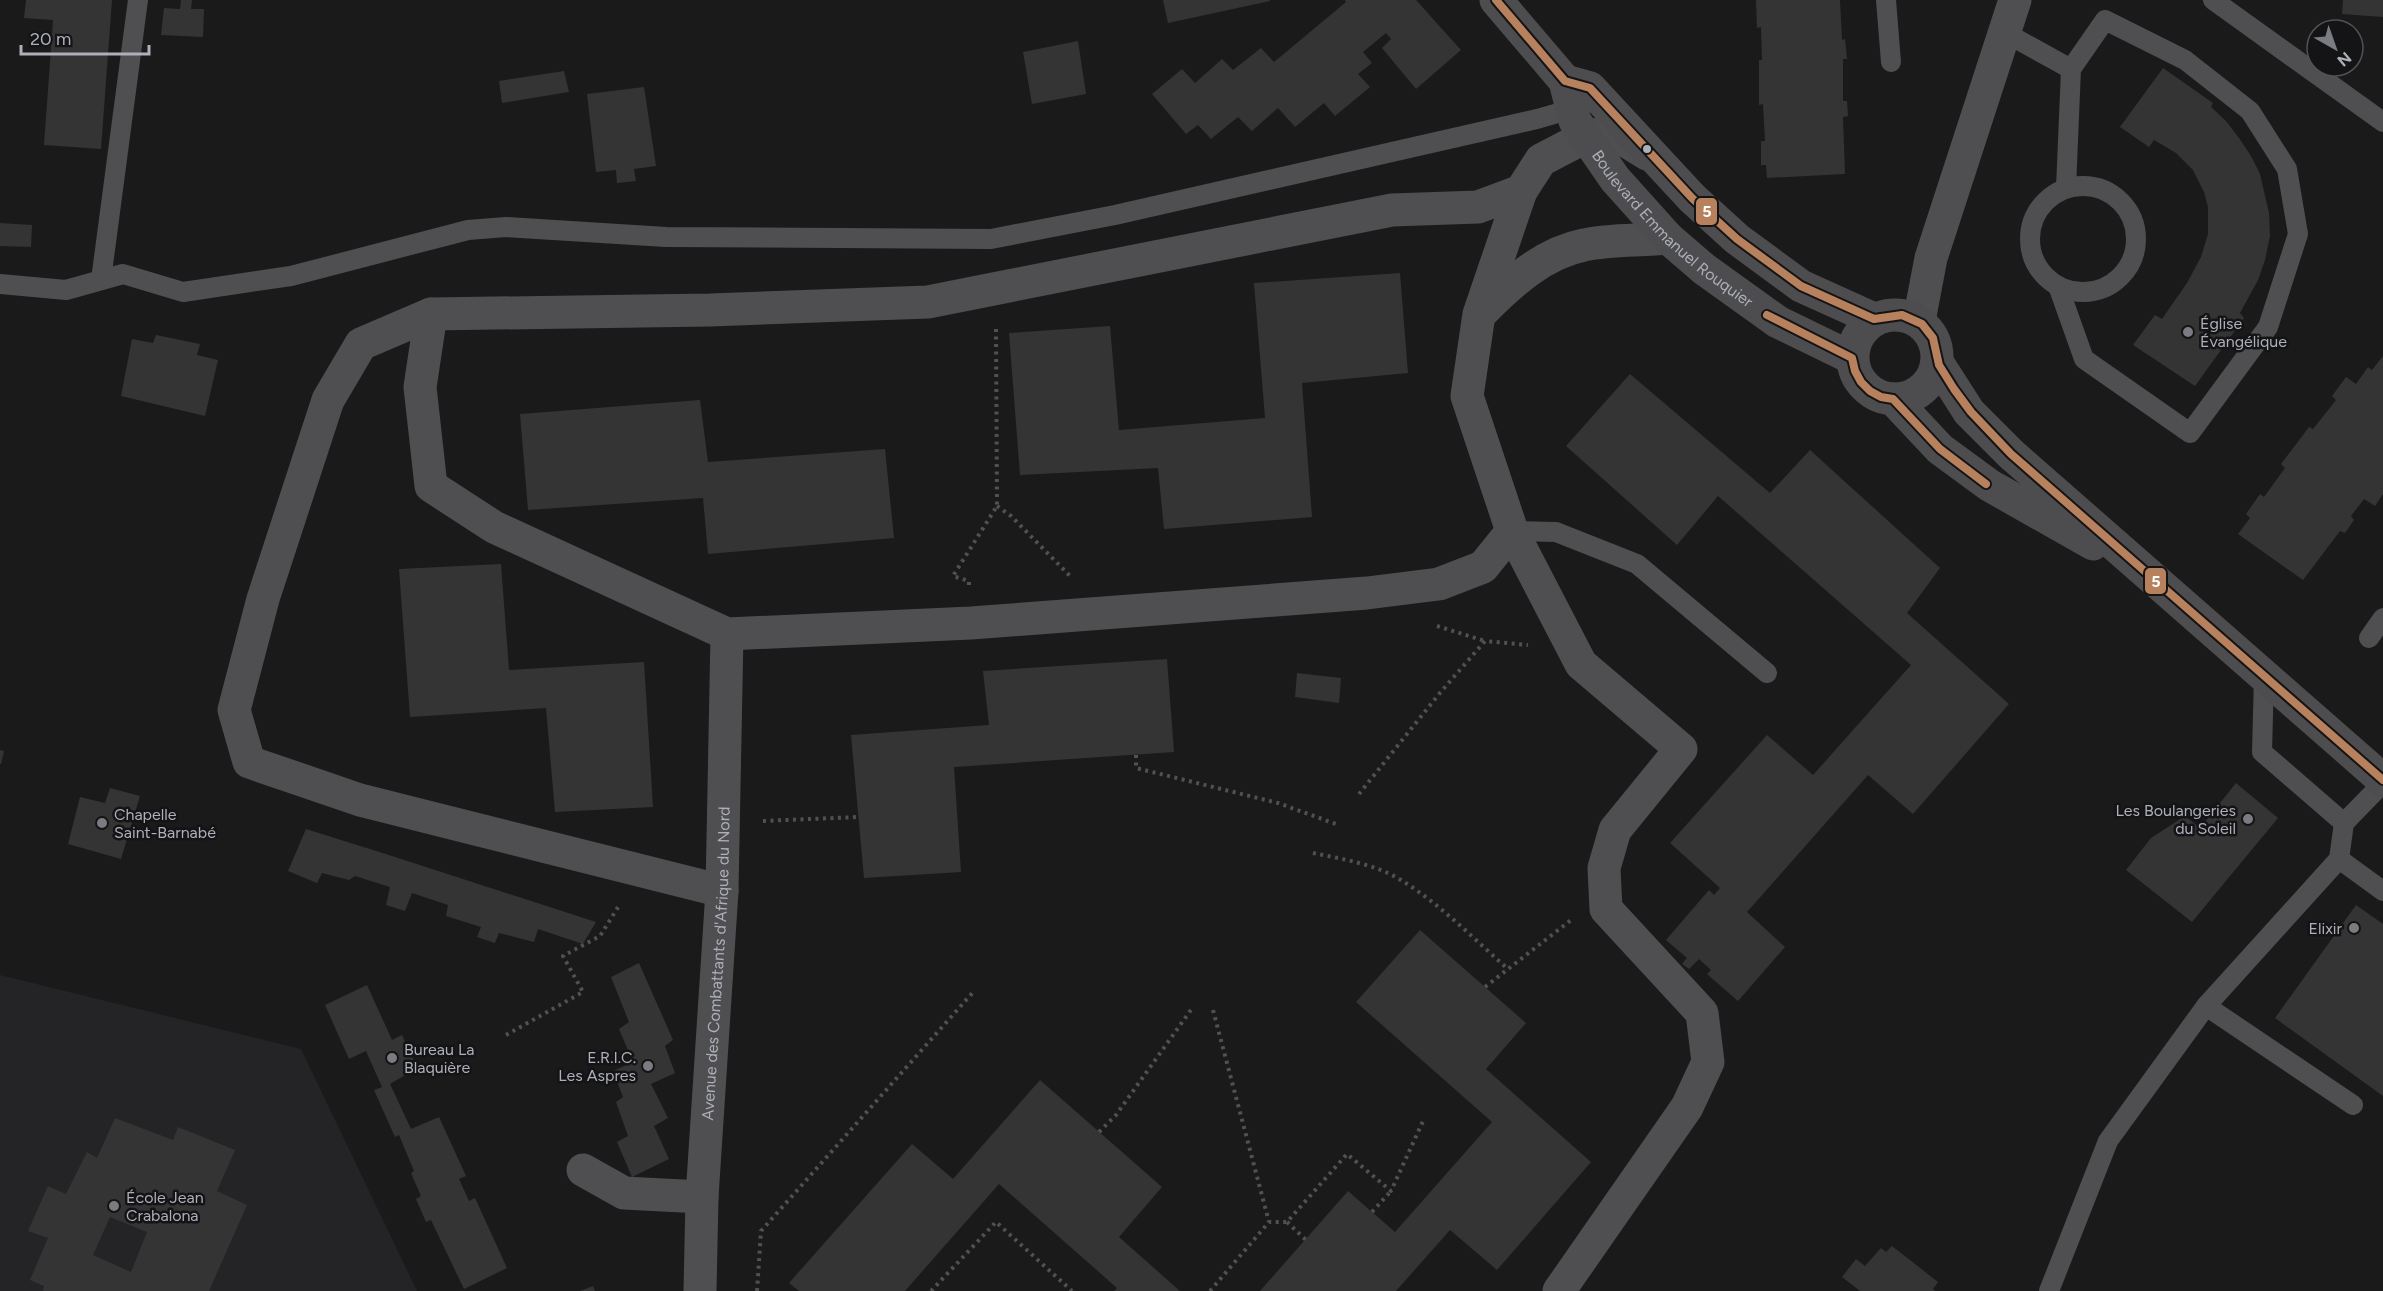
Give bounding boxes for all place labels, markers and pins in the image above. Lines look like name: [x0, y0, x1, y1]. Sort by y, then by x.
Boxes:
unlabelled marker: [1641, 143, 1653, 155]
place label: Église Évangélique: [2200, 314, 2287, 351]
marker: Église Évangélique: [2181, 325, 2195, 339]
place label: Les Boulangeries du Soleil: [2116, 801, 2236, 838]
place label: Chapelle Saint-Barnabé: [114, 805, 216, 842]
marker: Les Boulangeries du Soleil: [2241, 812, 2255, 826]
marker: Chapelle Saint-Barnabé: [95, 816, 109, 830]
place label: Elixir: [2309, 919, 2343, 938]
marker: Elixir: [2347, 921, 2361, 935]
place label: Bureau La Blaquière: [404, 1040, 474, 1077]
place label: E.R.I.C. Les Aspres: [558, 1048, 636, 1085]
marker: Bureau La Blaquière: [385, 1051, 399, 1065]
marker: E.R.I.C. Les Aspres: [641, 1059, 655, 1073]
place label: École Jean Crabalona: [126, 1188, 204, 1225]
marker: École Jean Crabalona: [107, 1199, 121, 1213]

